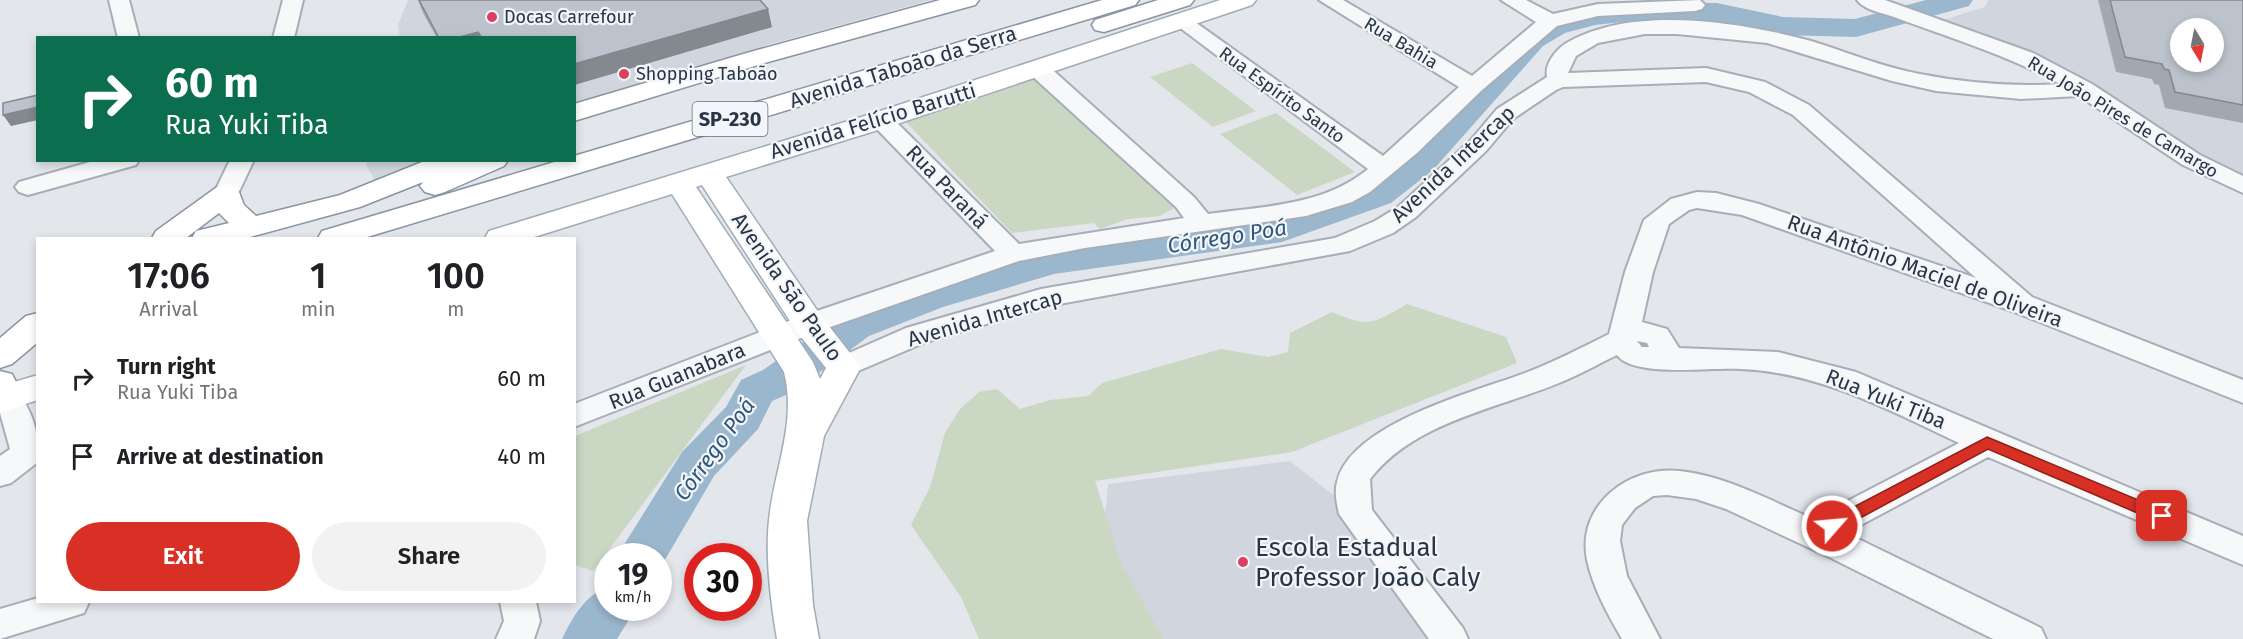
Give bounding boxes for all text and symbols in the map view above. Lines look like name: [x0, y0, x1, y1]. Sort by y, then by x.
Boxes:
place label: Docas Carrefour: [504, 6, 634, 28]
marker: Docas Carrefour: [485, 10, 499, 24]
street label: Rua Bahia: [1360, 12, 1442, 74]
north arrow: [2170, 18, 2224, 72]
map controls: [2170, 18, 2224, 72]
street label: Avenida Taboão da Serra: [786, 20, 1020, 114]
street label: Rua Espírito Santo: [1215, 42, 1349, 148]
street label: Rua João Pires de Camargo: [2024, 51, 2222, 183]
text: 60 m: [165, 58, 259, 108]
icon: right: [66, 60, 144, 138]
place label: Shopping Taboão: [636, 63, 778, 85]
marker: Shopping Taboão: [617, 67, 631, 81]
street label: Avenida Felício Barutti: [767, 77, 979, 165]
street label: Avenida Intercap: [1386, 100, 1520, 228]
road number: SP-230: [692, 102, 768, 136]
text: Rua Yuki Tiba: [165, 109, 329, 141]
street label: Rua Paraná: [901, 140, 993, 234]
street label: Avenida São Paulo: [726, 208, 848, 366]
street label: Rua Antônio Maciel de Oliveira: [1784, 209, 2066, 333]
water label: Córrego Poá: [1166, 214, 1289, 259]
text: 17:06: [127, 254, 210, 298]
text: 1: [310, 254, 326, 298]
text: 100: [427, 254, 485, 298]
street label: Avenida Intercap: [905, 283, 1065, 353]
text: Arrival: [139, 297, 198, 321]
text: min: [301, 297, 335, 321]
text: m: [447, 297, 464, 321]
street label: Rua Guanabara: [605, 337, 749, 415]
text: Turn right: [117, 353, 216, 380]
icon: right: [66, 362, 99, 395]
street label: Rua Yuki Tiba: [1822, 363, 1950, 435]
text: 60 m: [497, 365, 546, 392]
text: Rua Yuki Tiba: [117, 380, 238, 404]
water label: Córrego Poá: [668, 393, 761, 506]
icon: arrive: [66, 440, 99, 473]
text: Arrive at destination: [117, 443, 324, 470]
text: 40 m: [497, 443, 546, 470]
pin: [2136, 490, 2187, 541]
position arrow: [1800, 494, 1864, 558]
icon: arrive: [2145, 499, 2178, 532]
button: Exit: [66, 522, 300, 591]
button: Share: [312, 522, 546, 591]
place label: Escola Estadual Professor João Caly: [1255, 532, 1480, 593]
speed limit sign: 30: [684, 543, 762, 621]
marker: Escola Estadual Professor João Caly: [1236, 555, 1250, 569]
text: 19: [618, 557, 648, 593]
text: km/h: [614, 588, 652, 606]

